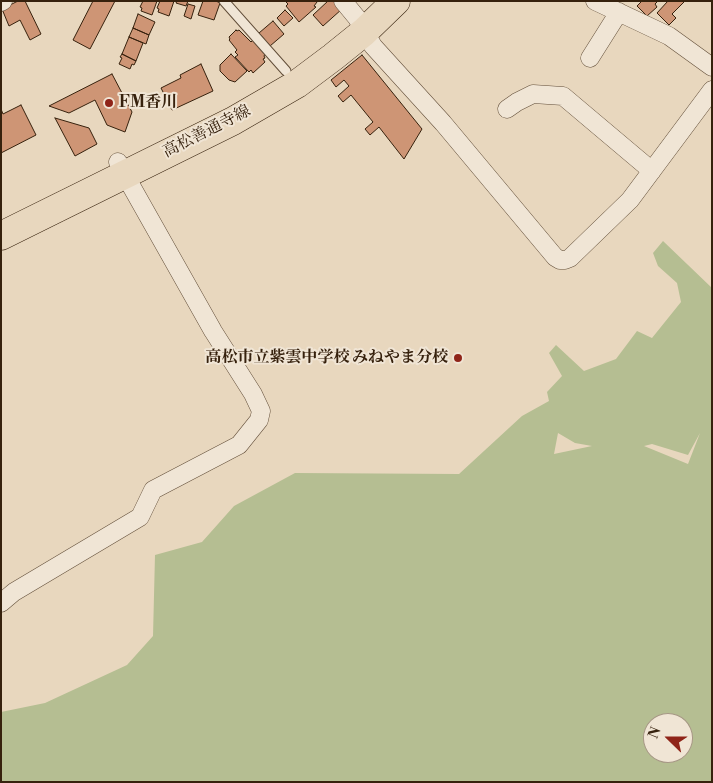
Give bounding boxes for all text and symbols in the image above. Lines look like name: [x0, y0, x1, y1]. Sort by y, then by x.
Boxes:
place label: FM香川: [119, 93, 177, 113]
marker: FM香川: [103, 97, 115, 109]
street label: 高松善通寺線: [160, 102, 254, 162]
place label: 高松市立紫雲中学校 みねやま分校: [205, 348, 448, 368]
marker: 高松市立紫雲中学校 みねやま分校: [452, 352, 464, 364]
north arrow: [643, 713, 693, 763]
text: N: [645, 724, 665, 741]

